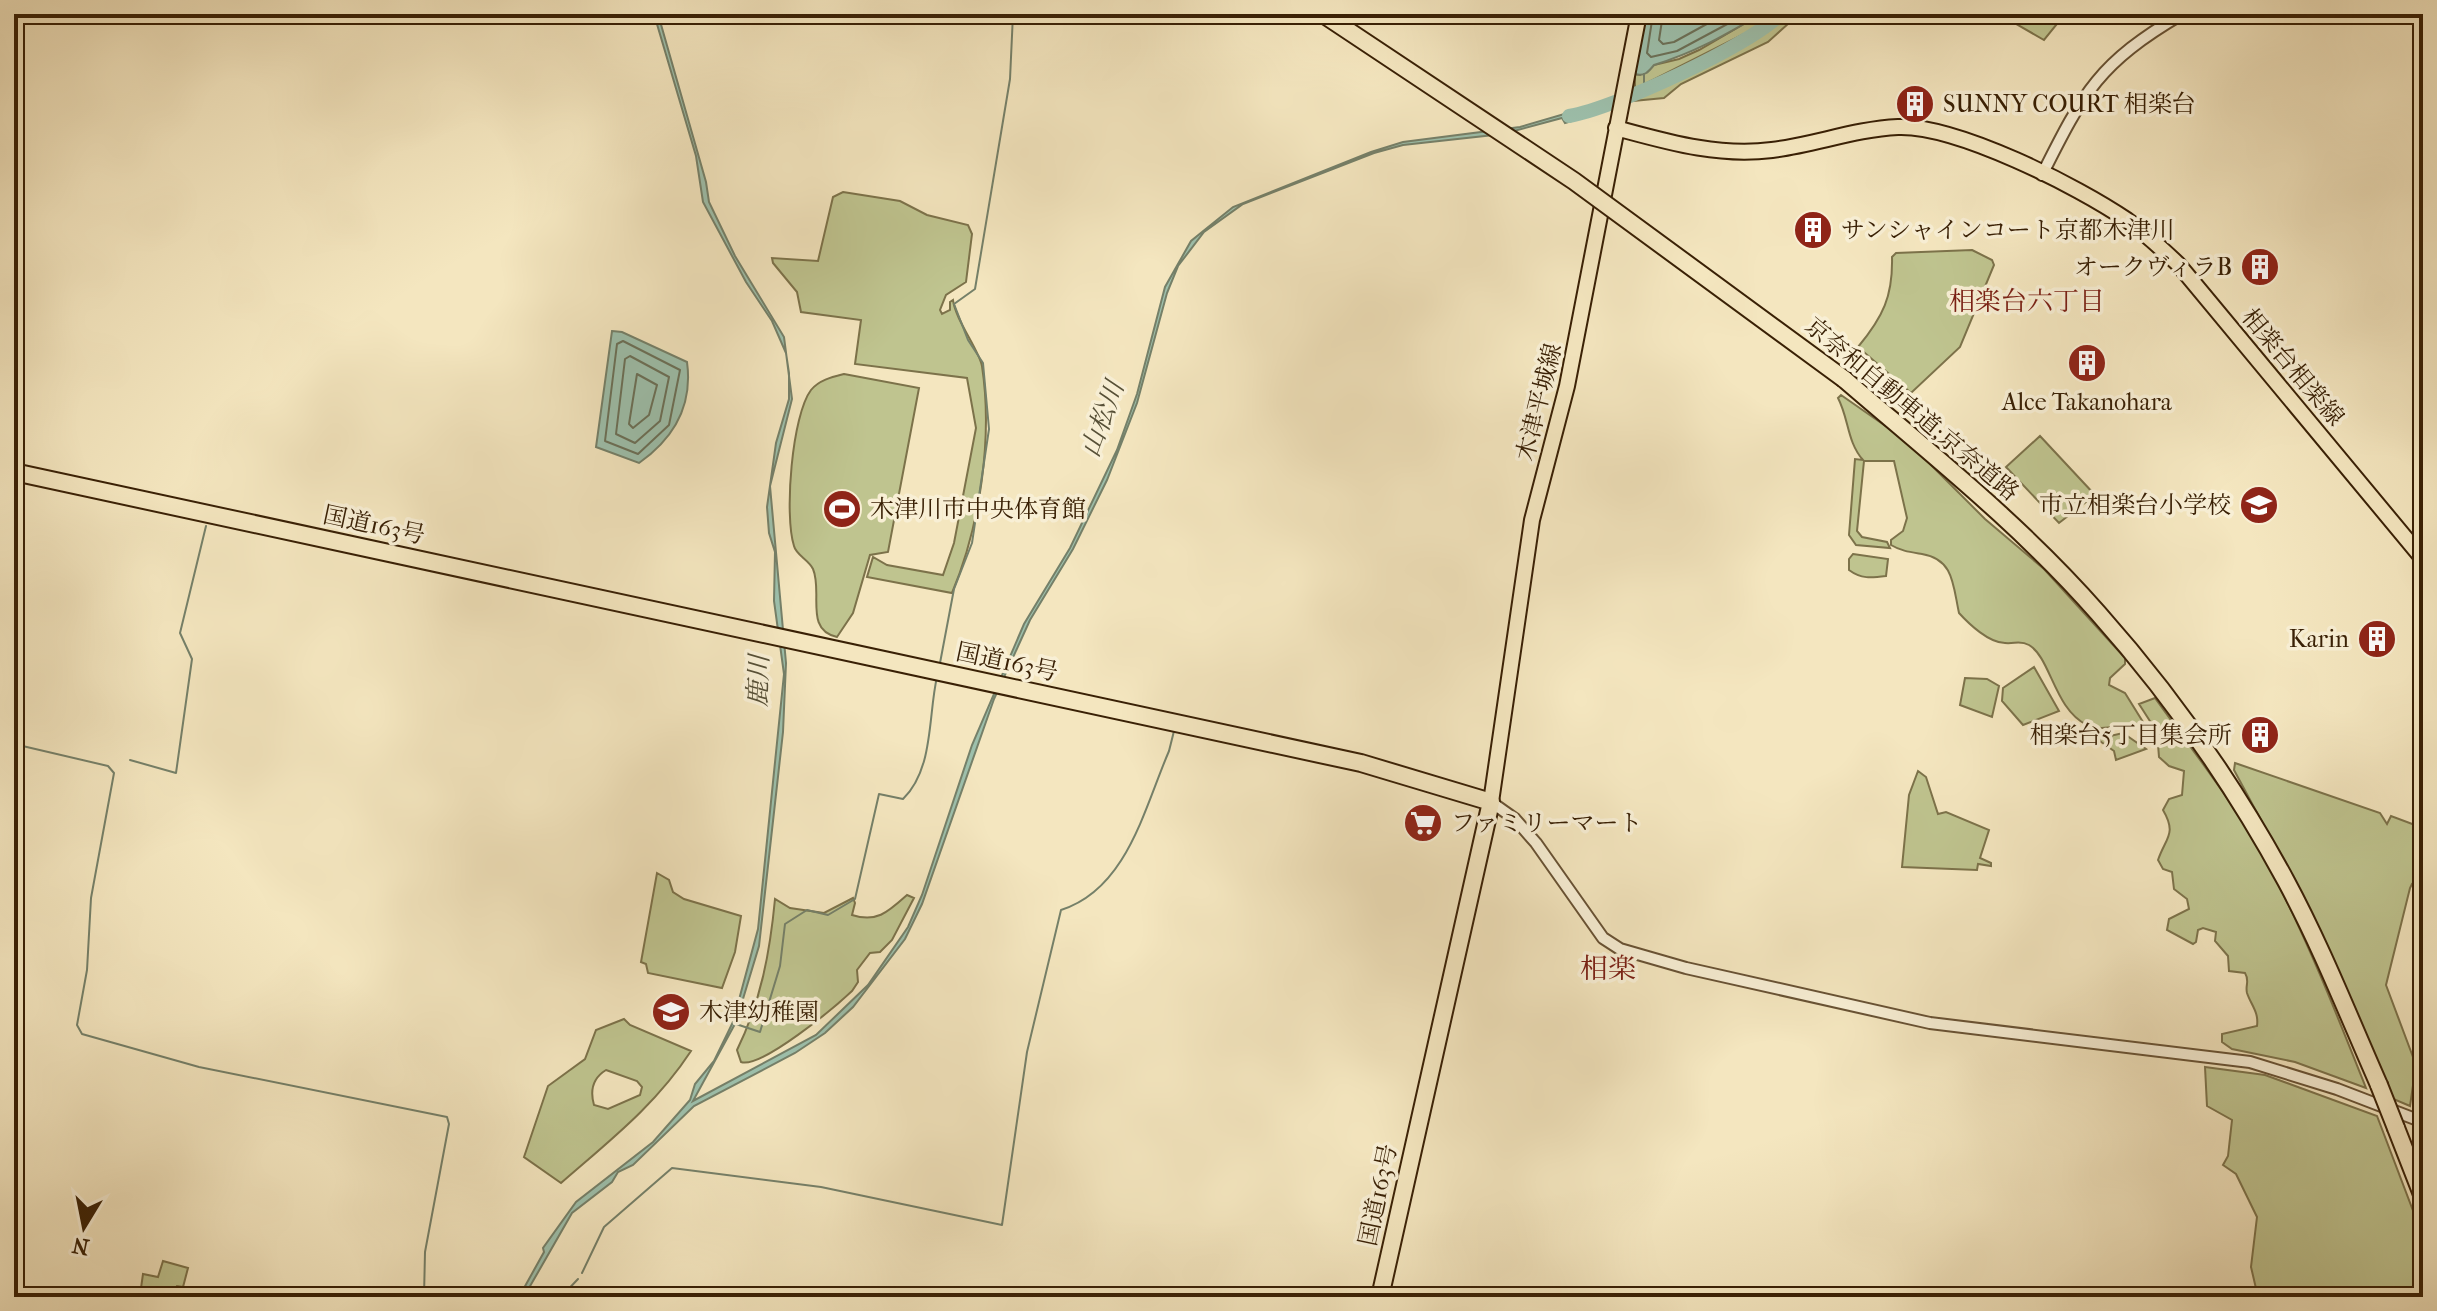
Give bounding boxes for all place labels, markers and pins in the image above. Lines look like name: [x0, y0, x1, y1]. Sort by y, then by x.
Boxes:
building icon: SUNNY COURT 相楽台: [1894, 83, 1936, 125]
place label: SUNNY COURT 相楽台: [1943, 90, 2196, 118]
building icon: サンシャインコート京都木津川: [1792, 209, 1834, 251]
place label: サンシャインコート京都木津川: [1841, 216, 2175, 244]
building icon: オークヴィラB: [2239, 246, 2281, 288]
place label: オークヴィラB: [2074, 253, 2232, 281]
building icon: Alce Takanohara: [2066, 342, 2108, 384]
place label: Alce Takanohara: [2001, 388, 2173, 416]
school or university icon: 市立相楽台小学校: [2238, 484, 2280, 526]
sports icon: 木津川市中央体育館: [821, 488, 863, 530]
place label: 市立相楽台小学校: [2039, 491, 2231, 519]
place label: 木津川市中央体育館: [870, 495, 1086, 523]
building icon: Karin: [2356, 618, 2398, 660]
place label: Karin: [2289, 625, 2349, 653]
building icon: 相楽台5丁目集会所: [2239, 714, 2281, 756]
place label: 相楽台5丁目集会所: [2030, 721, 2232, 749]
supermarket icon: ファミリーマート: [1402, 802, 1444, 844]
place label: ファミリーマート: [1451, 809, 1643, 837]
school or university icon: 木津幼稚園: [650, 991, 692, 1033]
place label: 木津幼稚園: [699, 998, 819, 1026]

